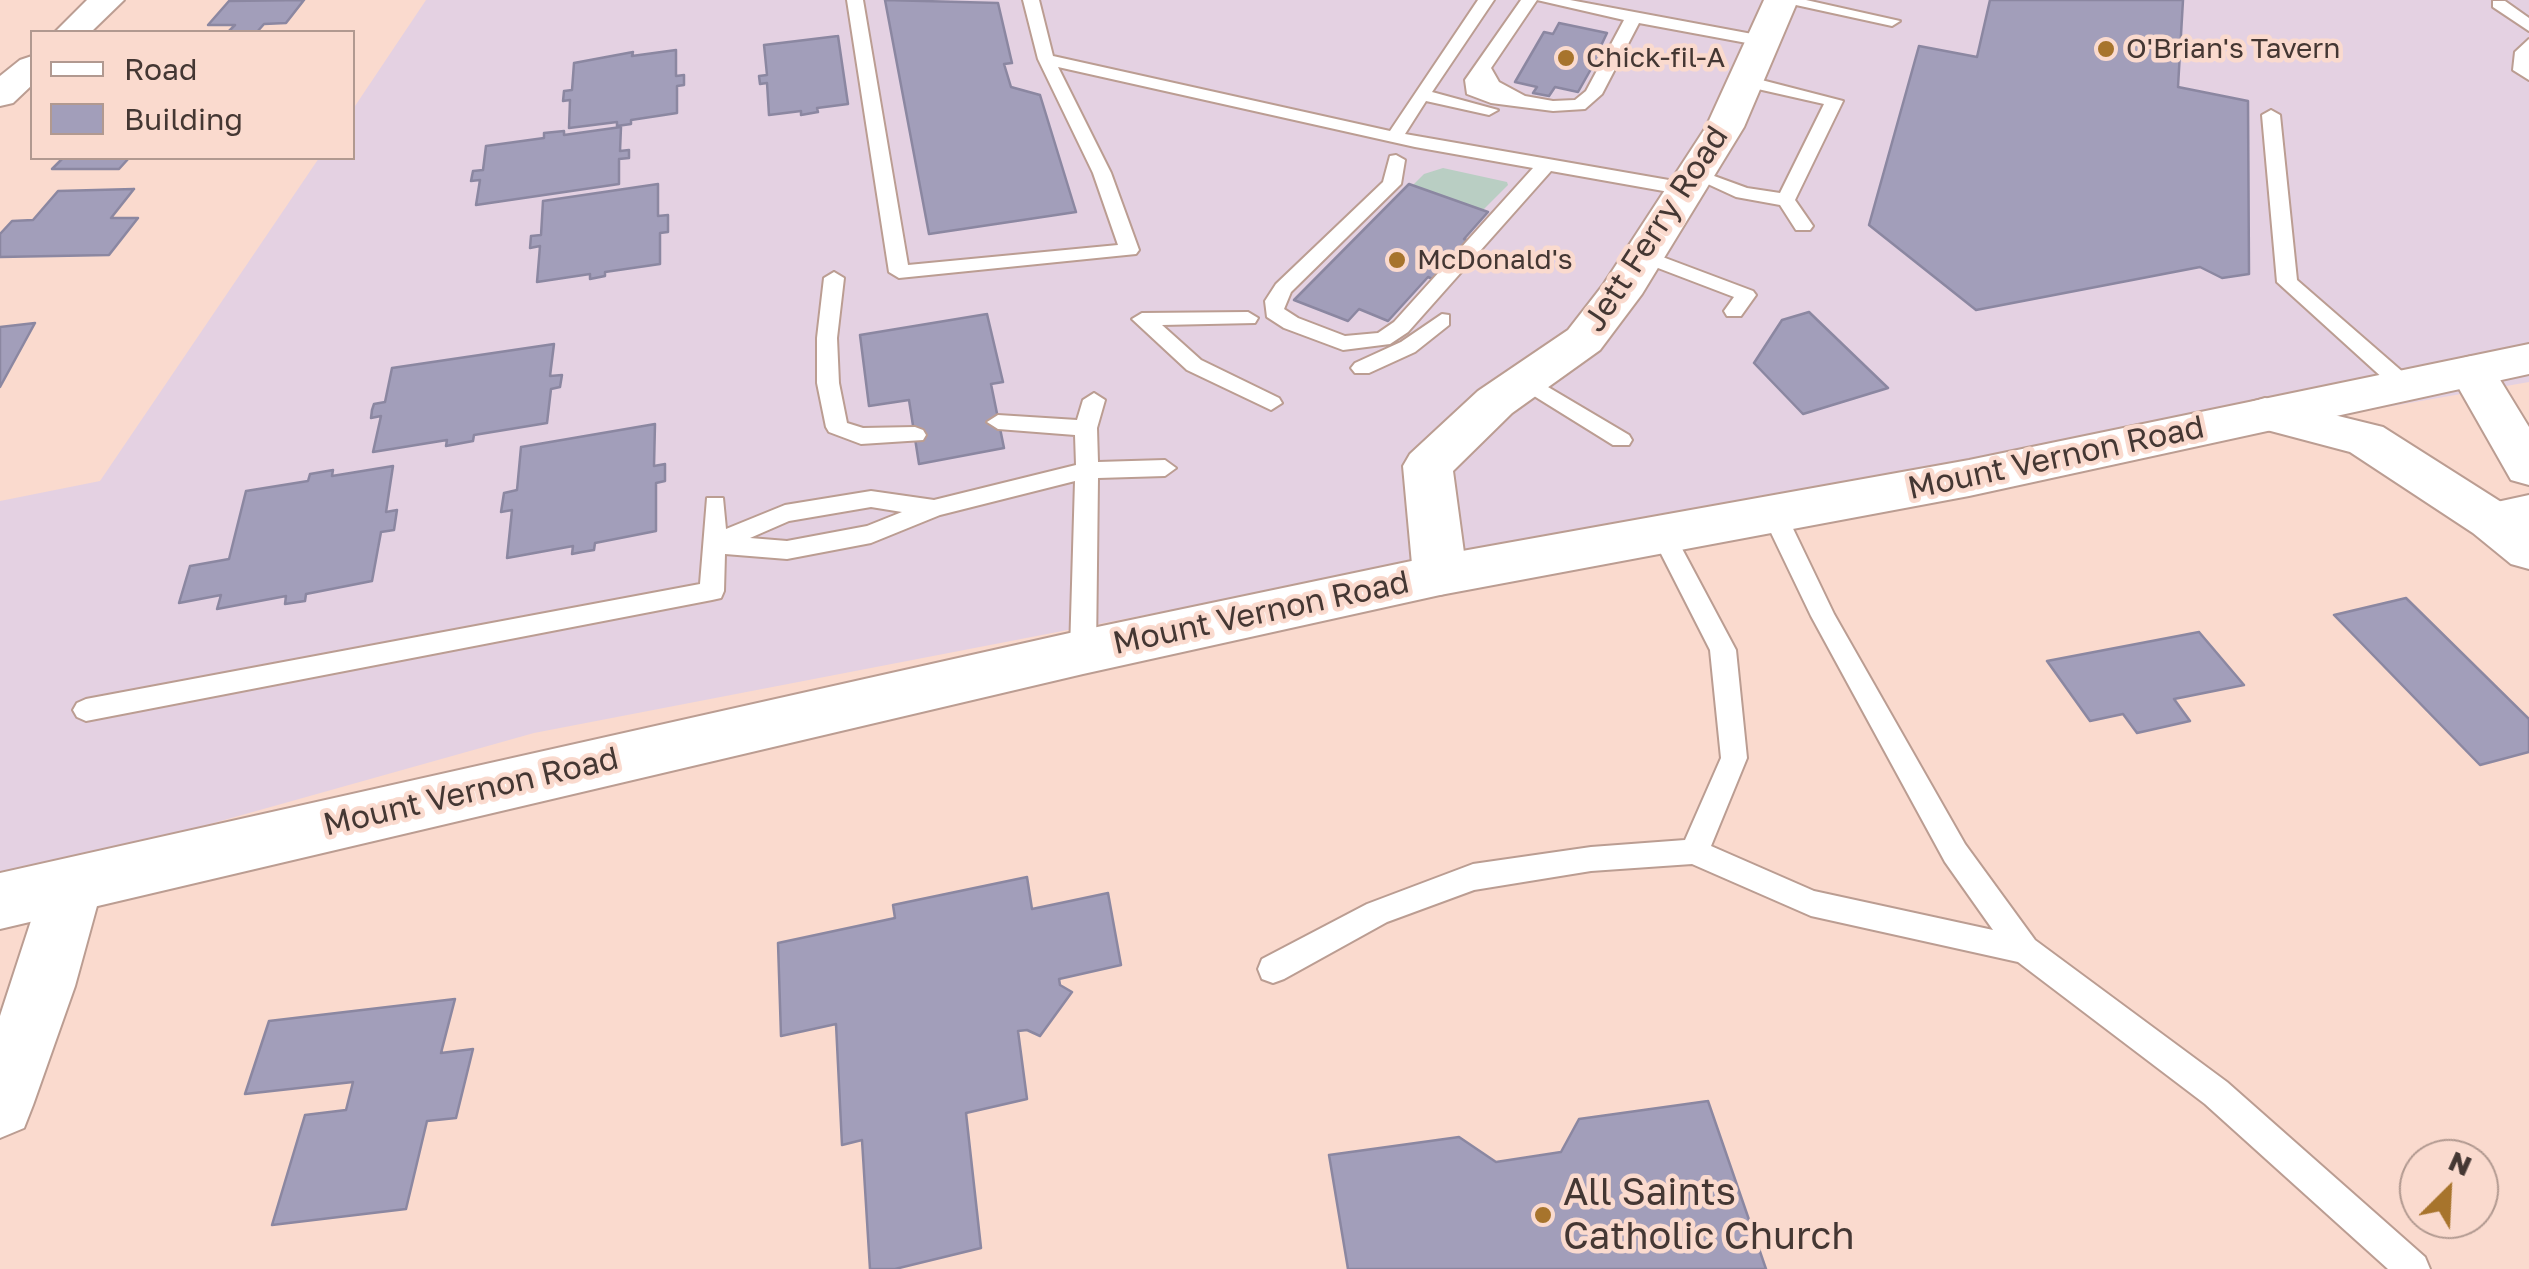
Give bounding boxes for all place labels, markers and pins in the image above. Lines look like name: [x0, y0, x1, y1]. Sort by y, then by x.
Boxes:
place label: O'Brian's Tavern: [2126, 32, 2340, 66]
marker: O'Brian's Tavern: [2095, 38, 2117, 60]
place label: Chick-fil-A: [1586, 41, 1725, 75]
marker: Chick-fil-A: [1555, 47, 1577, 69]
place label: McDonald's: [1417, 243, 1573, 277]
marker: McDonald's: [1386, 249, 1408, 271]
place label: All Saints Catholic Church: [1563, 1170, 1855, 1260]
marker: All Saints Catholic Church: [1532, 1204, 1554, 1226]

